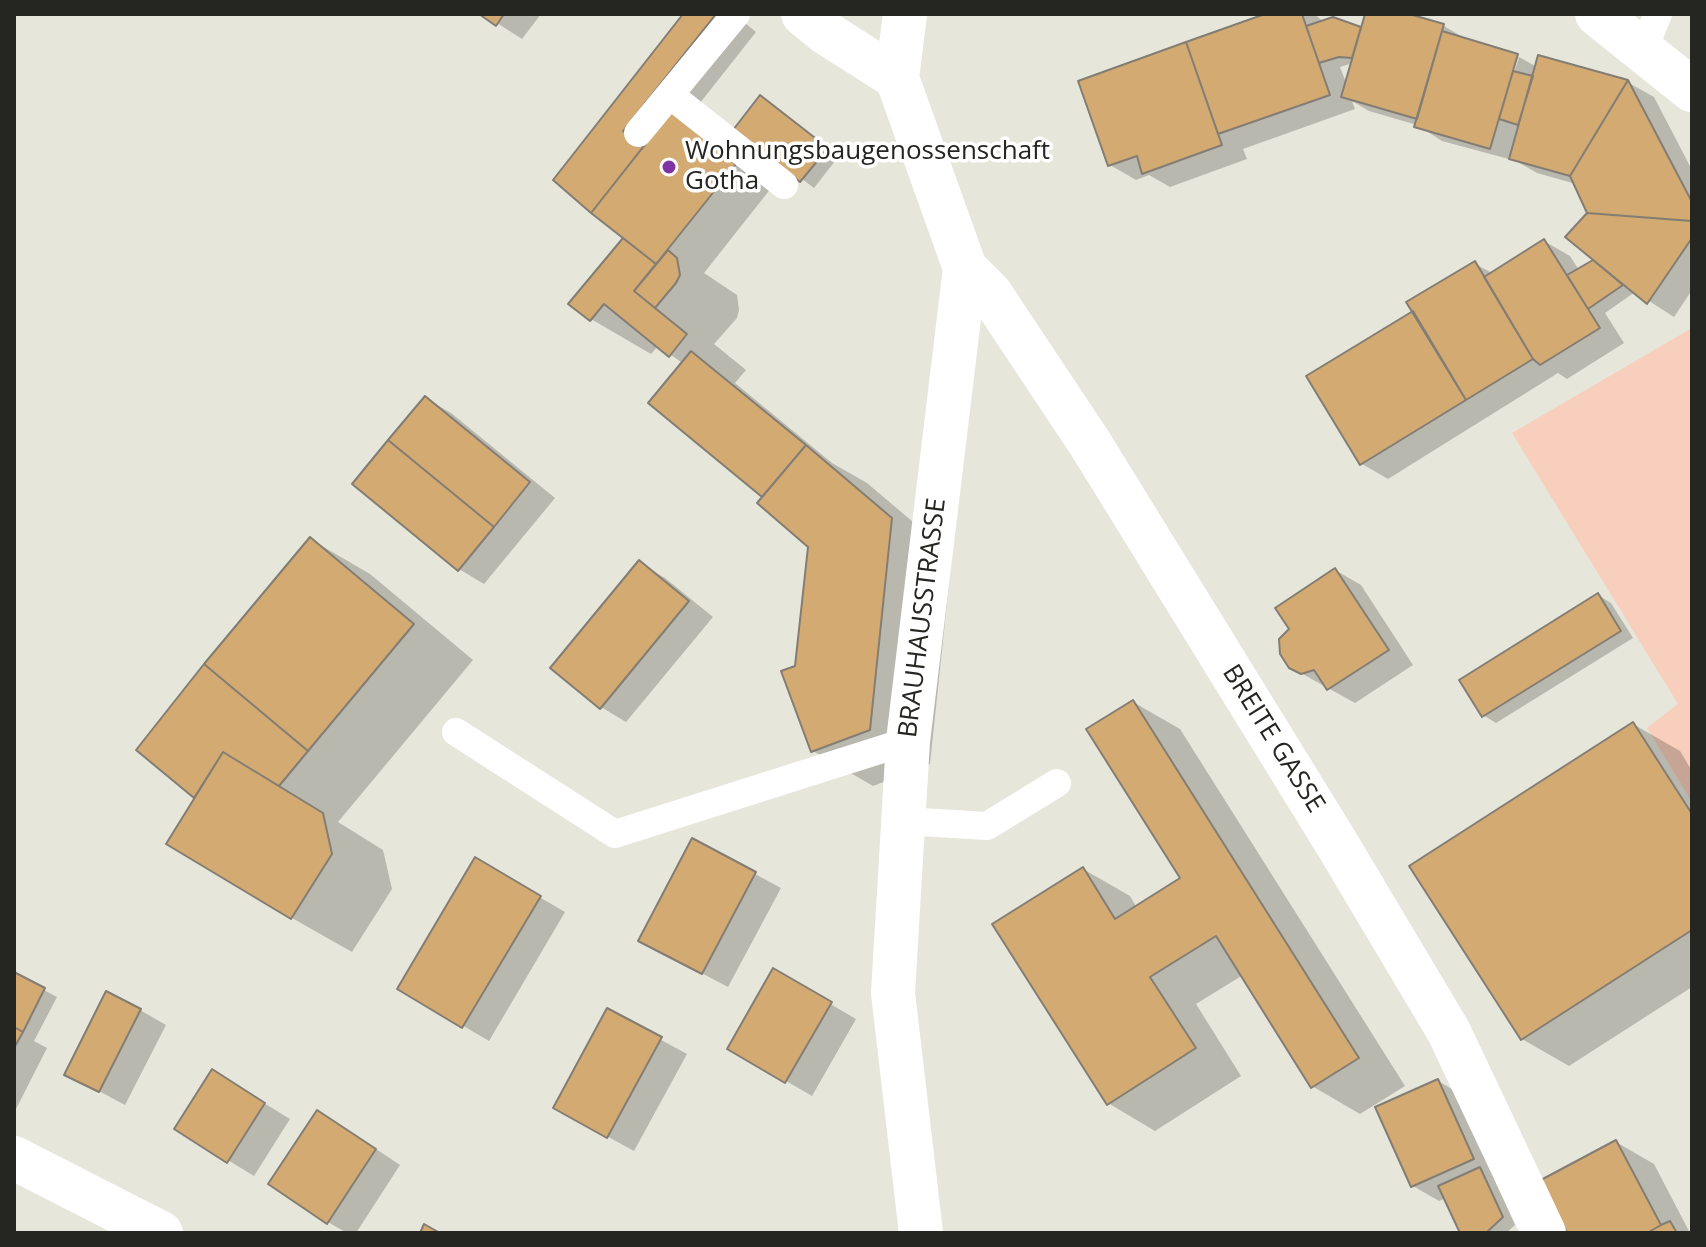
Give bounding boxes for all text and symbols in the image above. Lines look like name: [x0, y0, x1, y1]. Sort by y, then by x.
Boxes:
place label: Wohnungsbaugenossenschaft Gotha: [685, 136, 1050, 198]
marker: Wohnungsbaugenossenschaft Gotha: [660, 158, 678, 176]
street label: BRAUHAUSSTRASSE: [893, 496, 953, 740]
street label: BREITE GASSE: [1215, 659, 1331, 819]

